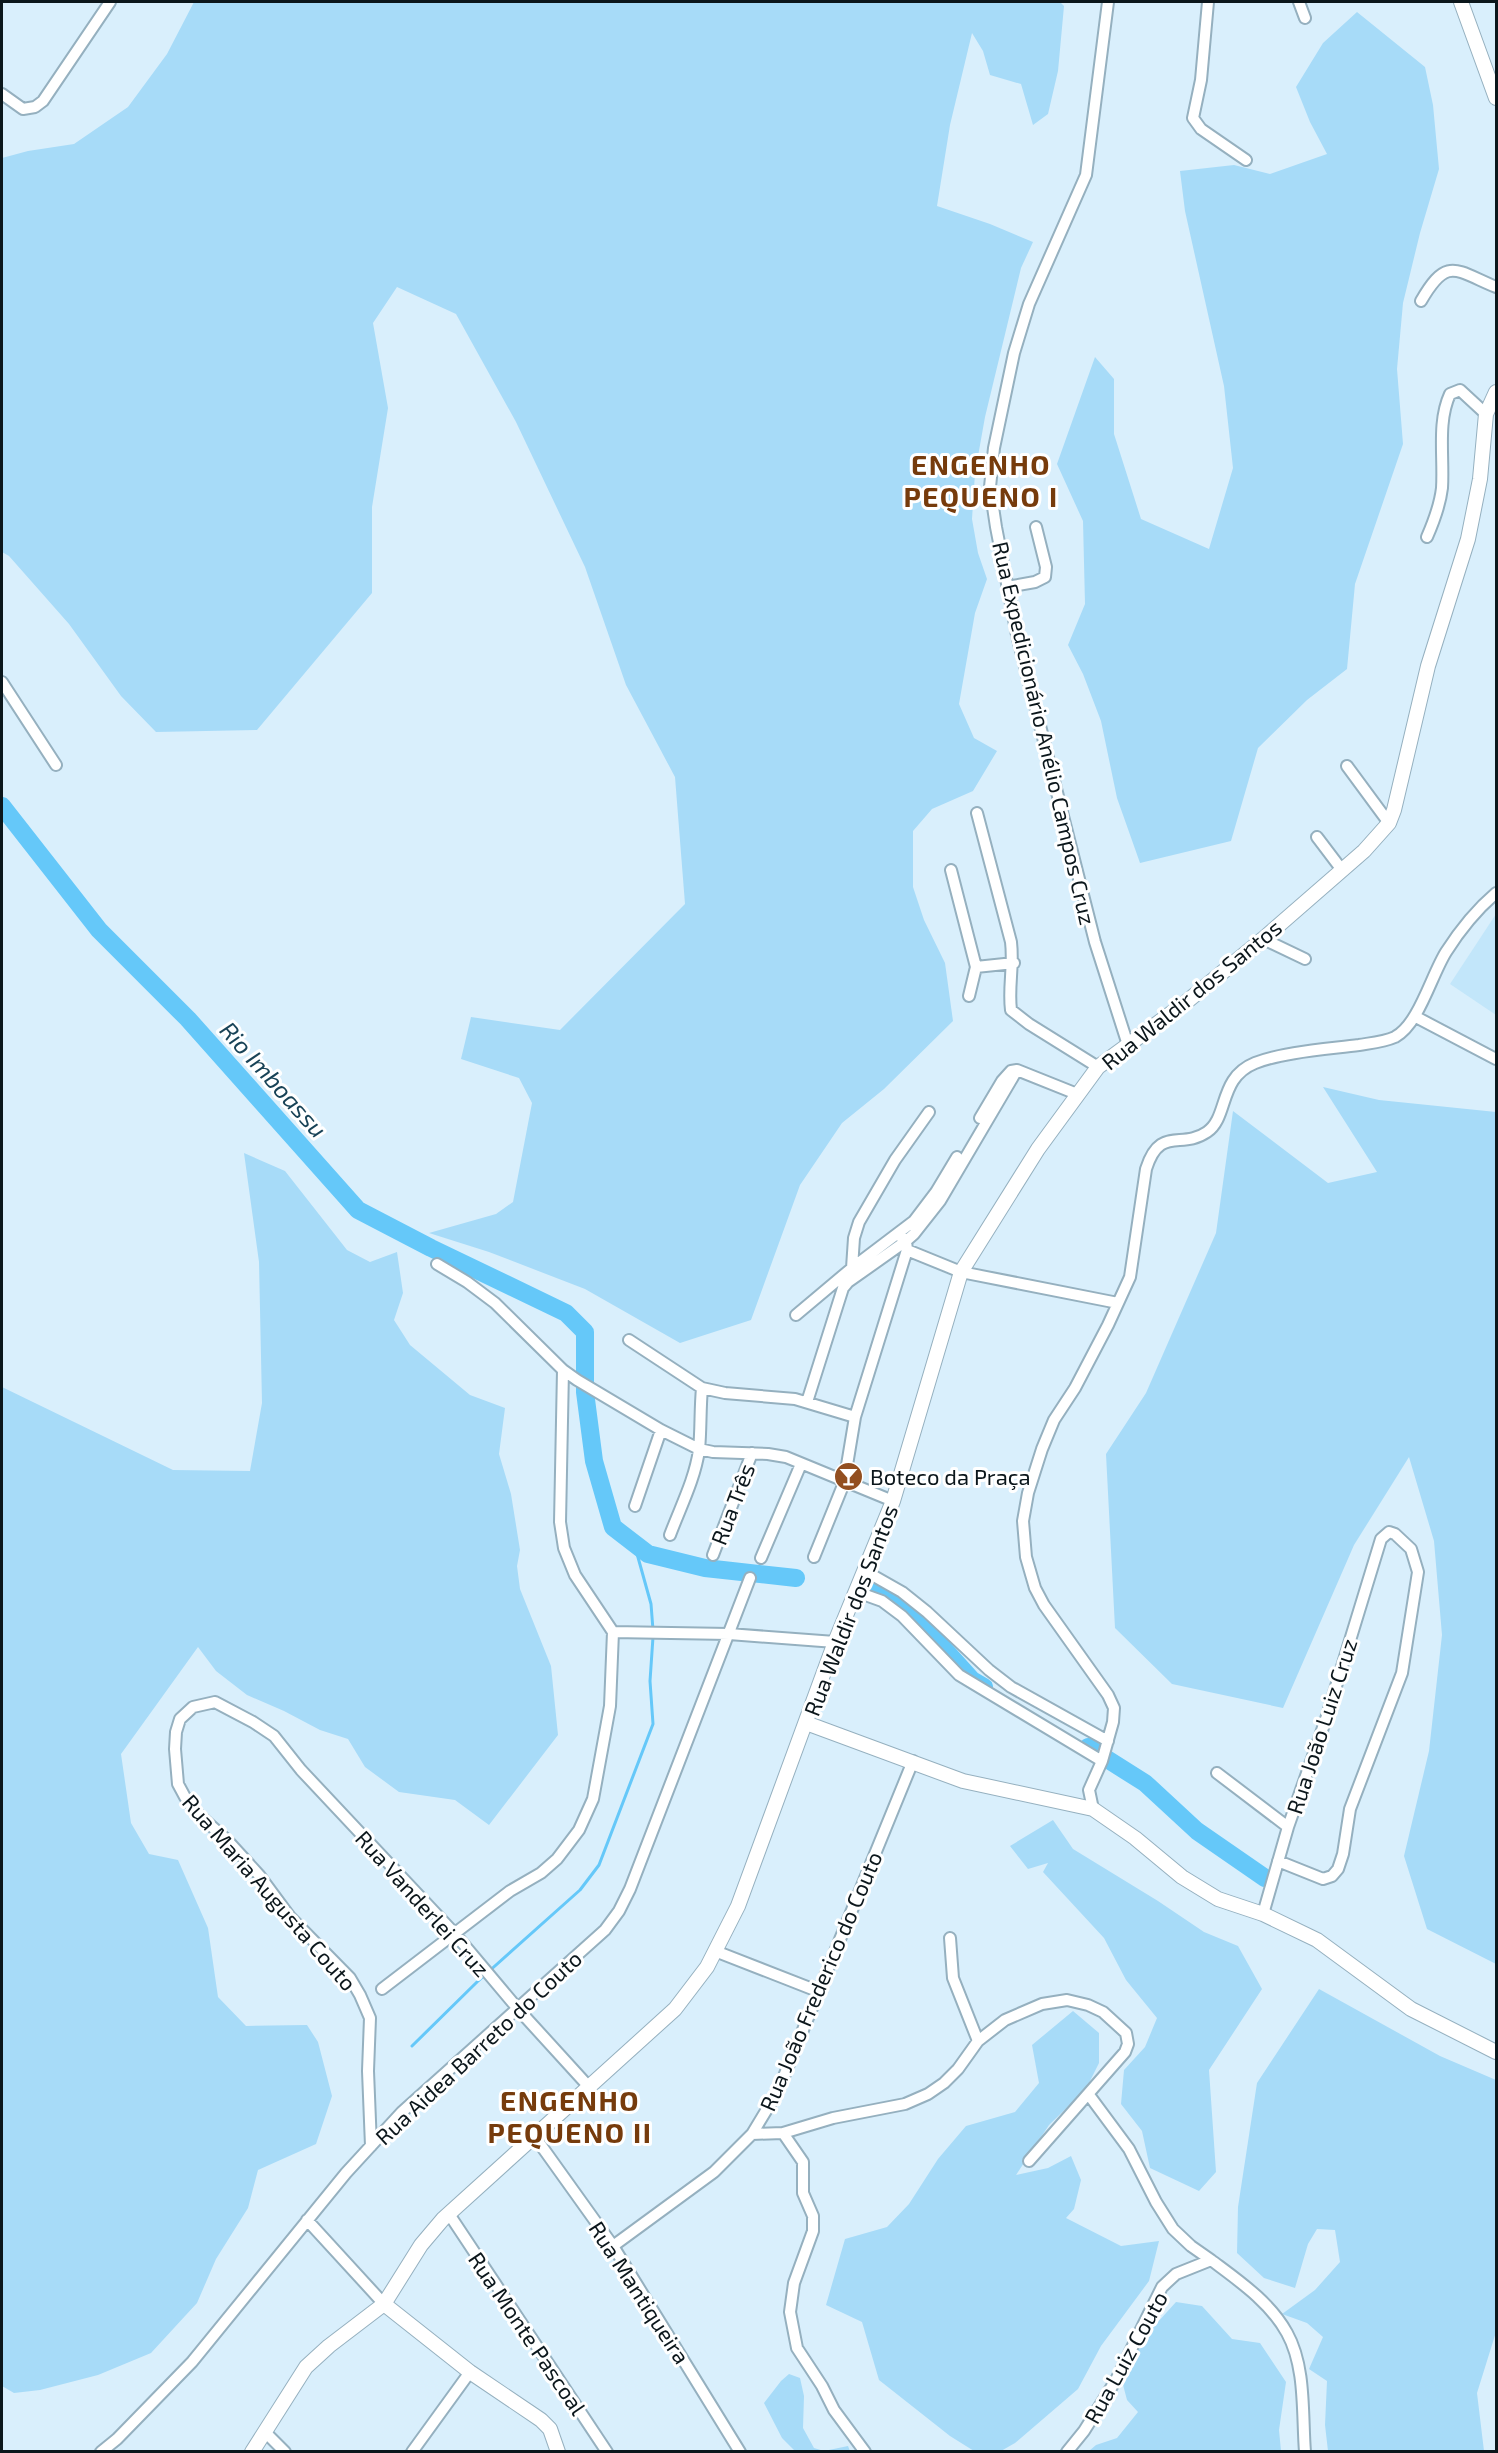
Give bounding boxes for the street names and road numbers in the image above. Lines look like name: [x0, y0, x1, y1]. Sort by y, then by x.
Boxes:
street label: Rua Expedicionário Anélio Campos Cruz: [988, 539, 1102, 927]
street label: Rua Waldir dos Santos: [1096, 913, 1286, 1075]
street label: Rua Três: [705, 1460, 759, 1548]
street label: Rua Waldir dos Santos: [798, 1501, 902, 1719]
street label: Rua João Luiz Cruz: [1280, 1635, 1362, 1817]
street label: Rua Maria Augusta Couto: [178, 1789, 362, 1995]
street label: Rua Vanderlei Cruz: [351, 1825, 495, 1981]
street label: Rua João Frederico do Couto: [754, 1847, 886, 2115]
street label: Rua Aidea Barreto do Couto: [370, 1945, 586, 2149]
street label: Rua Mantiqueira: [584, 2216, 696, 2368]
street label: Rua Monte Pascoal: [464, 2247, 592, 2420]
street label: Rua Luiz Couto: [1078, 2286, 1172, 2428]

